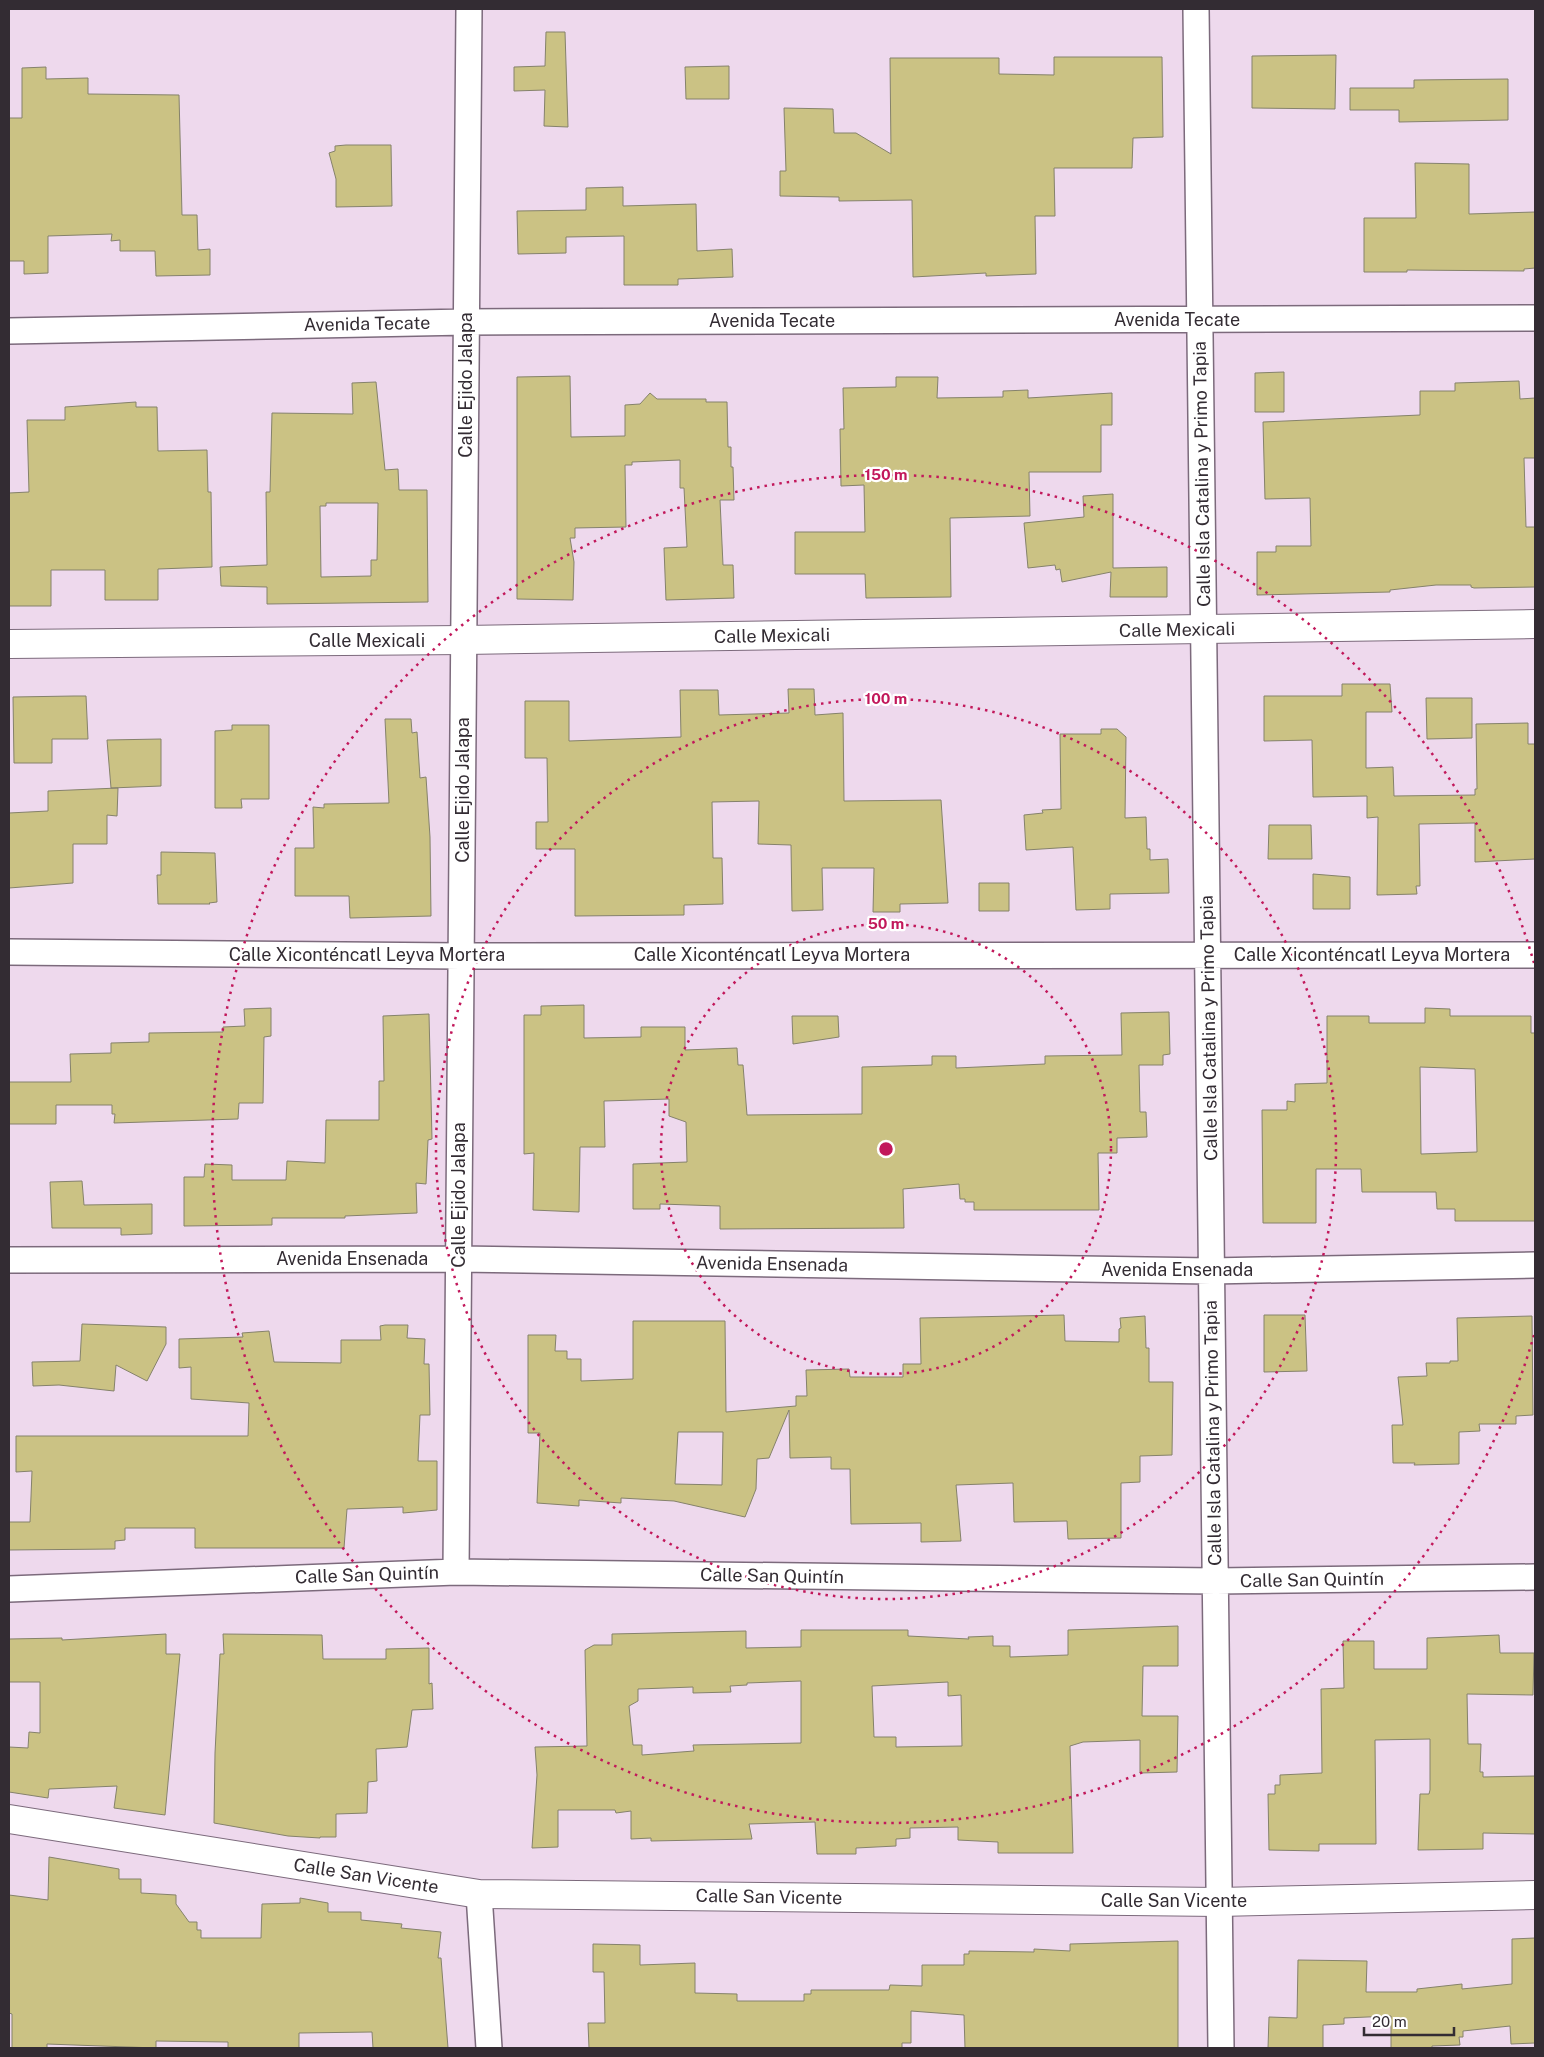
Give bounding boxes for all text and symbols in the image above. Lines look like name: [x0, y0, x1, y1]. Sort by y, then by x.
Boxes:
street label: Avenida Tecate: [1114, 309, 1240, 330]
street label: Avenida Tecate: [709, 310, 835, 331]
street label: Avenida Tecate: [304, 312, 430, 335]
street label: Calle Ejido Jalapa: [455, 312, 476, 458]
street label: Calle Isla Catalina y Primo Tapia: [1189, 341, 1214, 607]
text: 150 m: [864, 466, 908, 483]
street label: Calle Mexicali: [1119, 618, 1235, 641]
street label: Calle Mexicali: [714, 624, 830, 647]
street label: Calle Mexicali: [309, 630, 425, 651]
text: 100 m: [865, 690, 907, 707]
street label: Calle Ejido Jalapa: [452, 717, 473, 863]
street label: Calle Isla Catalina y Primo Tapia: [1196, 895, 1221, 1161]
text: 50 m: [868, 915, 904, 932]
street label: Calle Xiconténcatl Leyva Mortera: [229, 944, 505, 965]
street label: Calle Xiconténcatl Leyva Mortera: [634, 944, 910, 965]
street label: Calle Xiconténcatl Leyva Mortera: [1234, 944, 1510, 965]
street label: Calle Ejido Jalapa: [448, 1122, 469, 1268]
centre of rings: [877, 1140, 895, 1158]
street label: Avenida Ensenada: [276, 1248, 428, 1269]
street label: Avenida Ensenada: [696, 1252, 848, 1275]
street label: Avenida Ensenada: [1101, 1259, 1253, 1280]
street label: Calle Isla Catalina y Primo Tapia: [1200, 1300, 1225, 1566]
street label: Calle San Quintín: [295, 1561, 439, 1588]
street label: Calle San Quintín: [700, 1564, 844, 1587]
street label: Calle San Quintín: [1240, 1568, 1384, 1591]
street label: Calle San Vicente: [292, 1854, 440, 1897]
street label: Calle San Vicente: [696, 1885, 842, 1908]
street label: Calle San Vicente: [1101, 1890, 1247, 1911]
scale bar: [1364, 2004, 1454, 2036]
text: 20 m: [1372, 2013, 1407, 2030]

